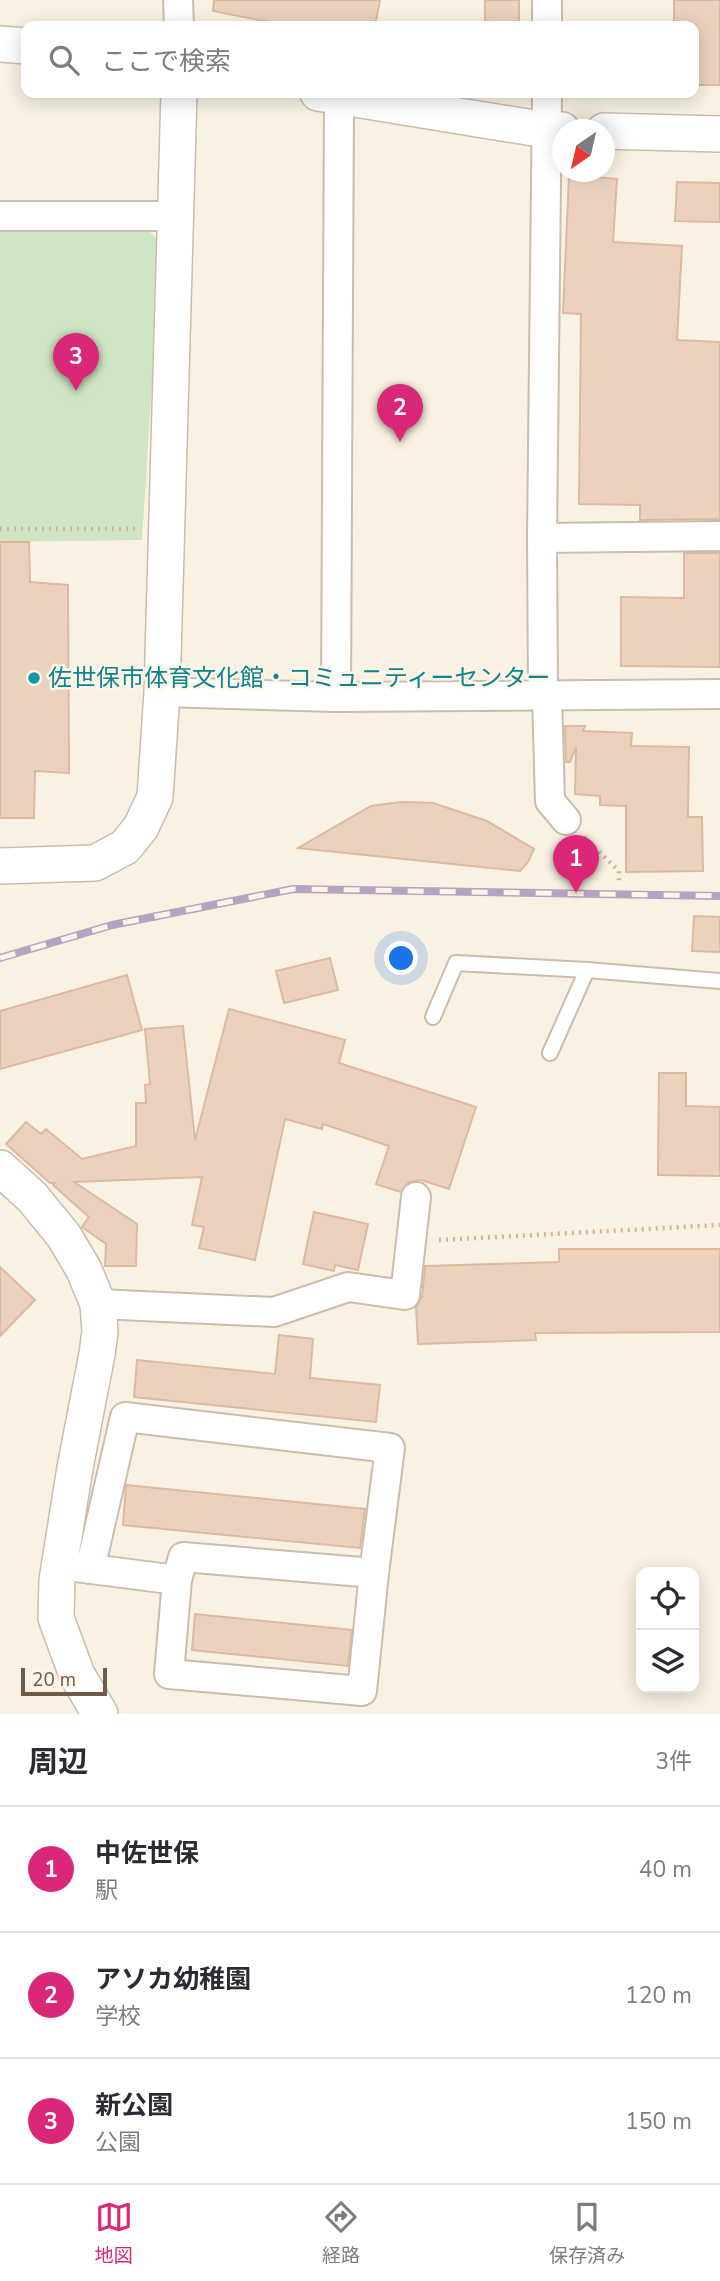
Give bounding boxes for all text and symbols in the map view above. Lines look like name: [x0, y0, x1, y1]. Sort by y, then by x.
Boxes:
search box: [21, 21, 699, 98]
icon: search: [45, 41, 83, 79]
text: ここで検索: [101, 44, 231, 79]
north arrow: [552, 119, 615, 182]
pin: 3: [53, 333, 99, 391]
pin: 2: [377, 384, 423, 442]
place label: 佐世保市体育文化館・コミュニティーセンター: [48, 662, 551, 694]
marker: 佐世保市体育文化館・コミュニティーセンター: [26, 670, 42, 686]
pin: 1: [553, 835, 599, 893]
your location: [384, 941, 418, 975]
map controls: [636, 1567, 699, 1693]
button: locate: [636, 1567, 699, 1630]
button: layers: [636, 1630, 699, 1693]
scale bar: [21, 1665, 107, 1697]
text: 20 m: [32, 1667, 76, 1693]
text: 周辺: [28, 1742, 88, 1783]
text: 3件: [655, 1746, 692, 1777]
text: 中佐世保: [95, 1836, 199, 1871]
text: 1: [44, 1854, 58, 1885]
text: 40 m: [639, 1854, 692, 1885]
text: 駅: [95, 1875, 118, 1906]
text: アソカ幼稚園: [95, 1962, 251, 1997]
text: 2: [44, 1980, 58, 2011]
text: 120 m: [625, 1980, 692, 2011]
text: 学校: [95, 2001, 141, 2032]
text: 新公園: [95, 2088, 173, 2123]
text: 3: [44, 2106, 58, 2137]
text: 150 m: [625, 2106, 692, 2137]
text: 公園: [95, 2127, 141, 2158]
tab: 地図: [95, 2198, 133, 2269]
tab: 経路: [322, 2198, 360, 2269]
tab: 保存済み: [549, 2198, 625, 2269]

